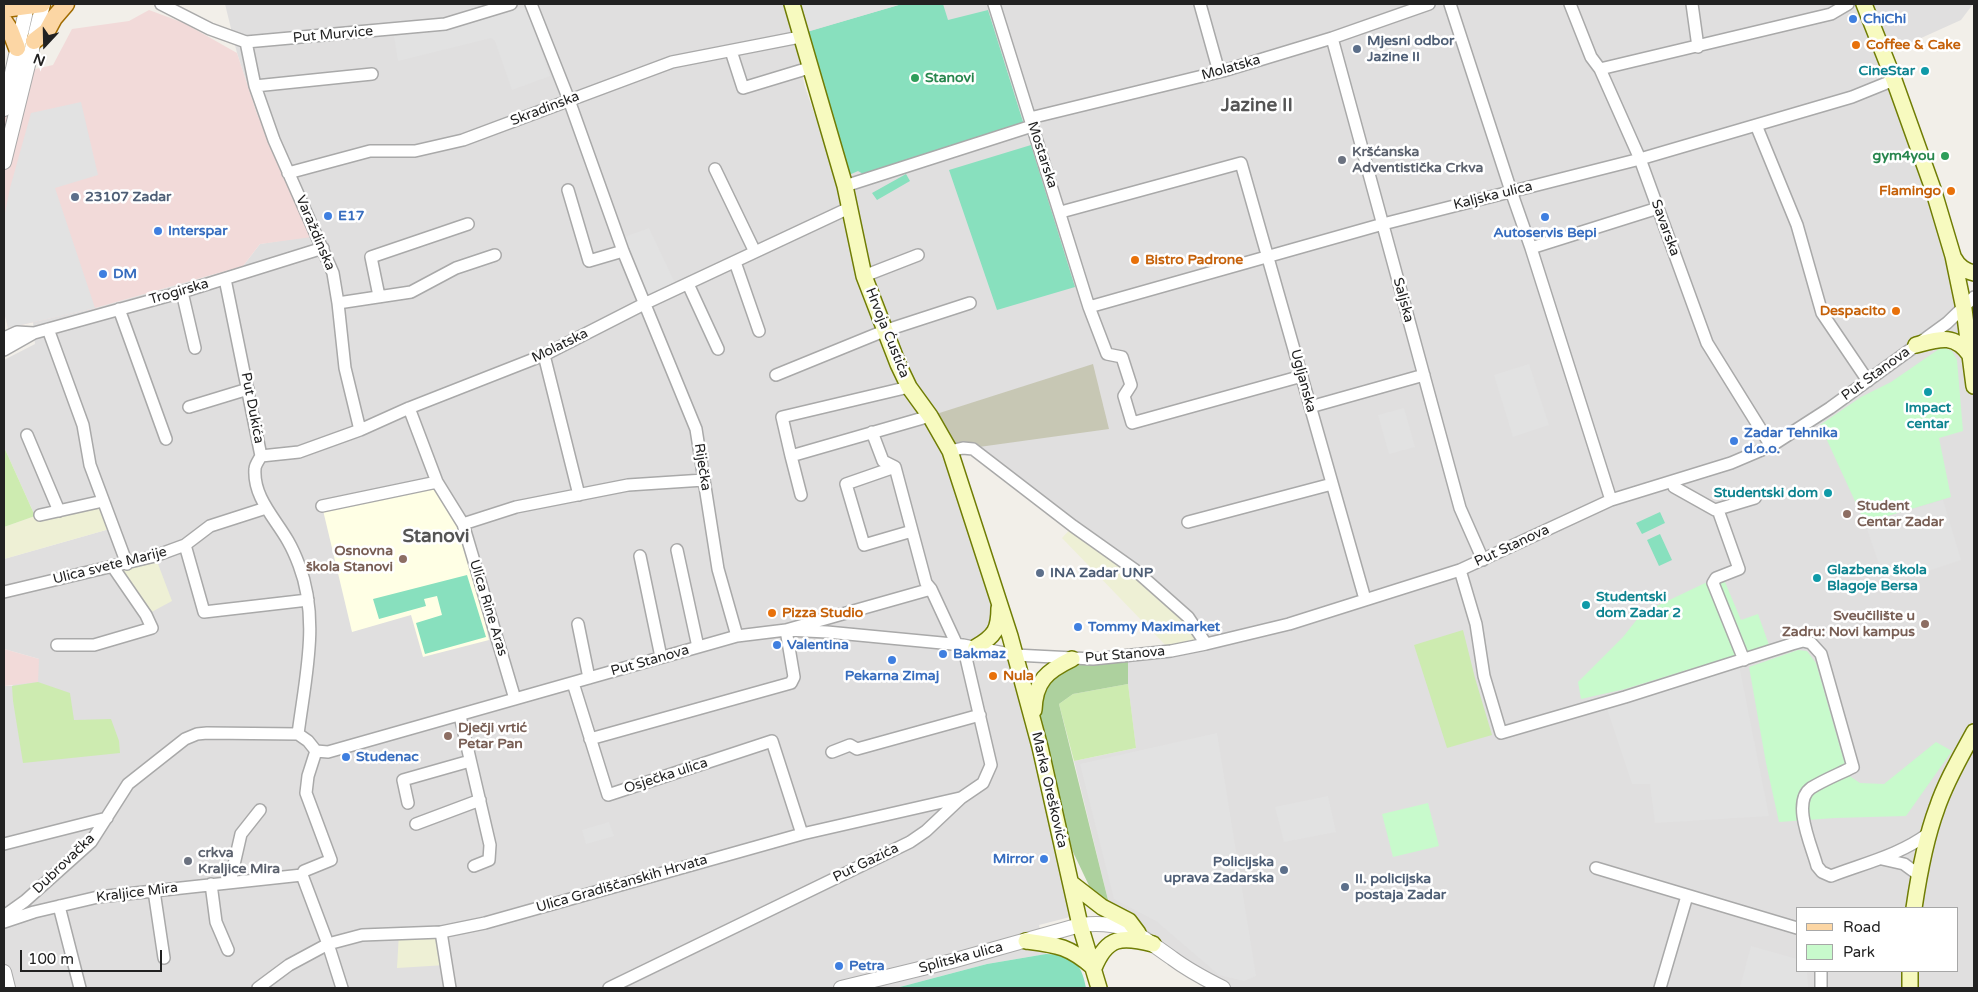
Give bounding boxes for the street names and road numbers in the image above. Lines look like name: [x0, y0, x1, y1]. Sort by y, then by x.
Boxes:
street label: Put Murvice: [292, 23, 374, 47]
street label: Molatska: [1200, 52, 1262, 84]
street label: Skradinska: [508, 88, 582, 130]
street label: Mostarska: [1023, 120, 1061, 190]
street label: Kaljska ulica: [1452, 178, 1534, 214]
street label: Varaždinska: [292, 193, 338, 273]
street label: Savarska: [1647, 197, 1683, 259]
street label: Trogirska: [147, 276, 211, 308]
street label: Saljska: [1389, 276, 1417, 324]
street label: Hrvoja Ćustića: [861, 286, 913, 380]
street label: Molatska: [529, 325, 591, 367]
street label: Put Stanova: [1838, 344, 1914, 404]
street label: Ugljanska: [1287, 348, 1319, 414]
street label: Put Dukića: [237, 371, 267, 445]
street label: Riječka: [690, 442, 714, 492]
street label: Put Stanova: [1472, 521, 1552, 571]
street label: Ulica svete Marije: [51, 544, 169, 588]
street label: Ulica Rine Aras: [465, 558, 511, 658]
street label: Put Stanova: [609, 642, 691, 680]
street label: Put Stanova: [1084, 643, 1166, 667]
street label: Marka Oreškovića: [1027, 730, 1071, 850]
street label: Osječka ulica: [622, 755, 710, 797]
street label: Dubrovačka: [30, 830, 98, 898]
street label: Put Gazića: [830, 840, 902, 886]
street label: Ulica Gradiščanskih Hrvata: [535, 852, 709, 916]
street label: Kraljice Mira: [95, 880, 179, 906]
street label: Splitska ulica: [917, 939, 1005, 977]

